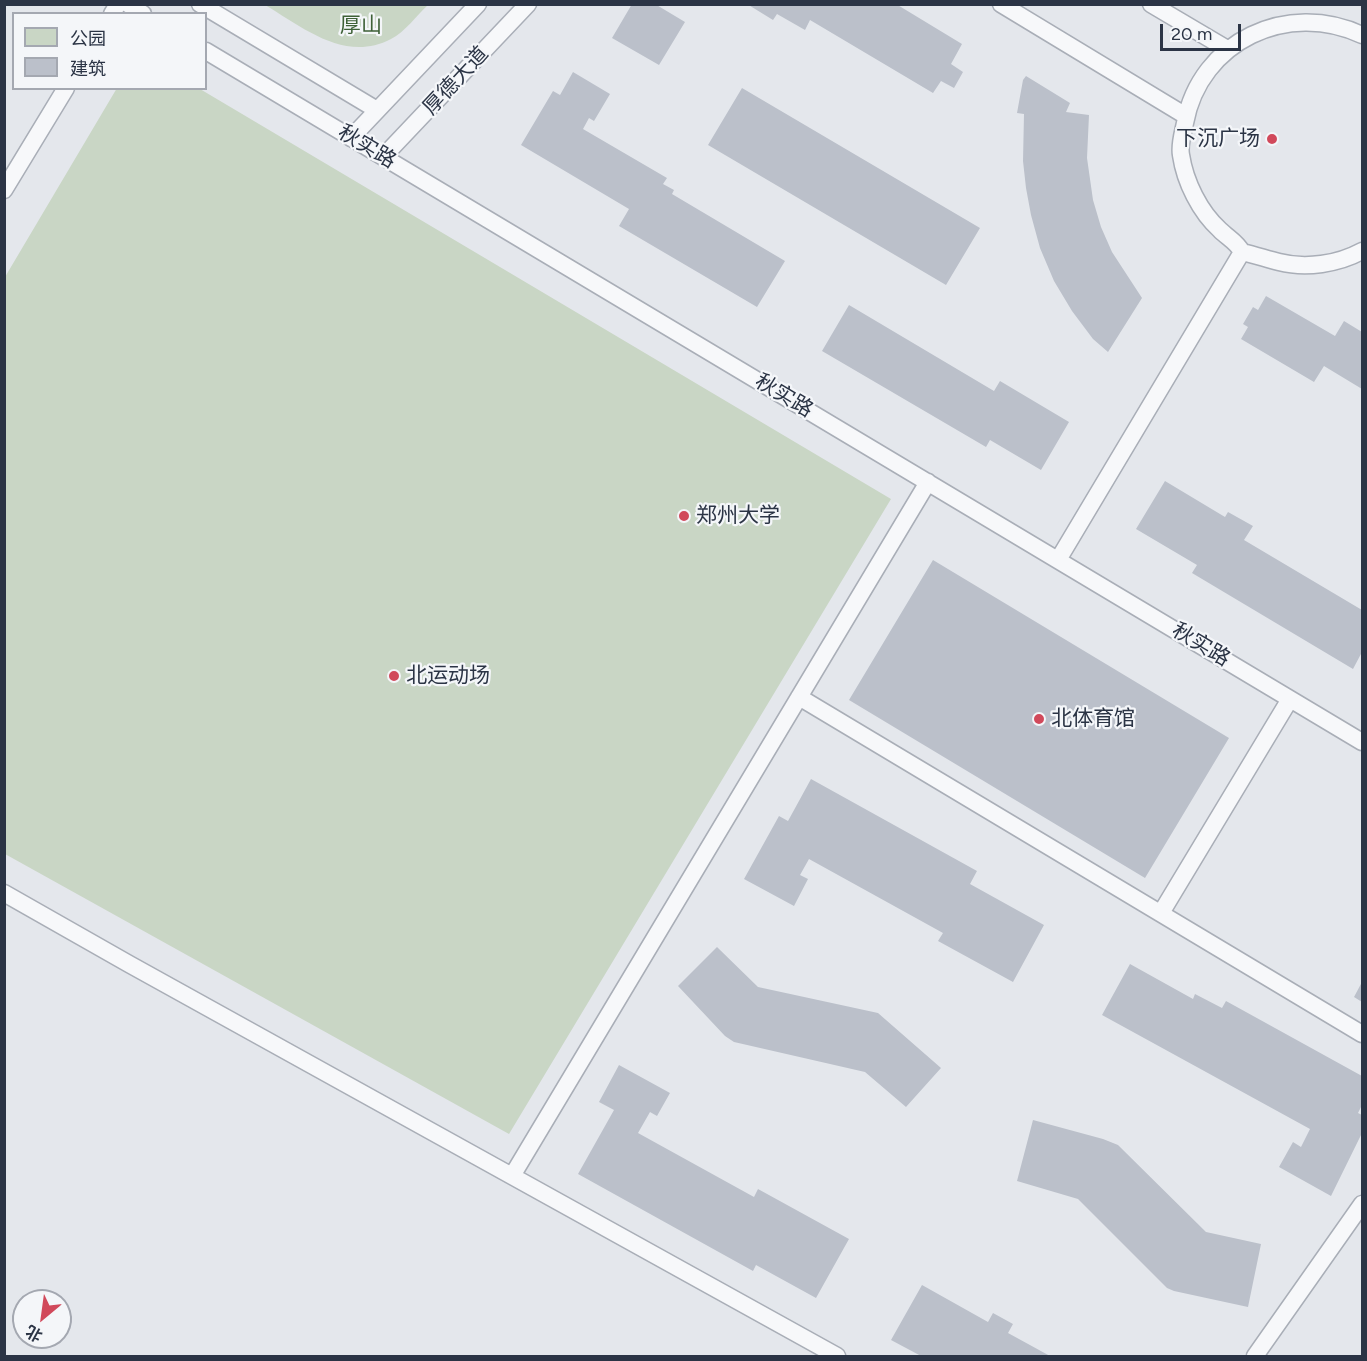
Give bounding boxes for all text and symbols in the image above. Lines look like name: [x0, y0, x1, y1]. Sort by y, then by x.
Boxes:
legend: [12, 12, 207, 90]
scale bar: [1163, 12, 1244, 50]
park label: 厚山: [340, 13, 382, 39]
text: 20 m: [1171, 23, 1212, 45]
text: 公园: [70, 28, 106, 50]
street label: 厚德大道: [418, 42, 494, 120]
text: 建筑: [70, 58, 106, 80]
street label: 秋实路: [334, 120, 400, 174]
place label: 下沉广场: [1176, 126, 1260, 152]
marker: 下沉广场: [1265, 132, 1279, 146]
street label: 秋实路: [751, 369, 817, 423]
place label: 郑州大学: [696, 503, 780, 529]
marker: 郑州大学: [677, 509, 691, 523]
street label: 秋实路: [1168, 618, 1234, 672]
place label: 北运动场: [406, 663, 490, 689]
marker: 北运动场: [387, 669, 401, 683]
place label: 北体育馆: [1051, 706, 1135, 732]
marker: 北体育馆: [1032, 712, 1046, 726]
north arrow: [12, 1289, 72, 1349]
text: 北: [22, 1321, 46, 1346]

